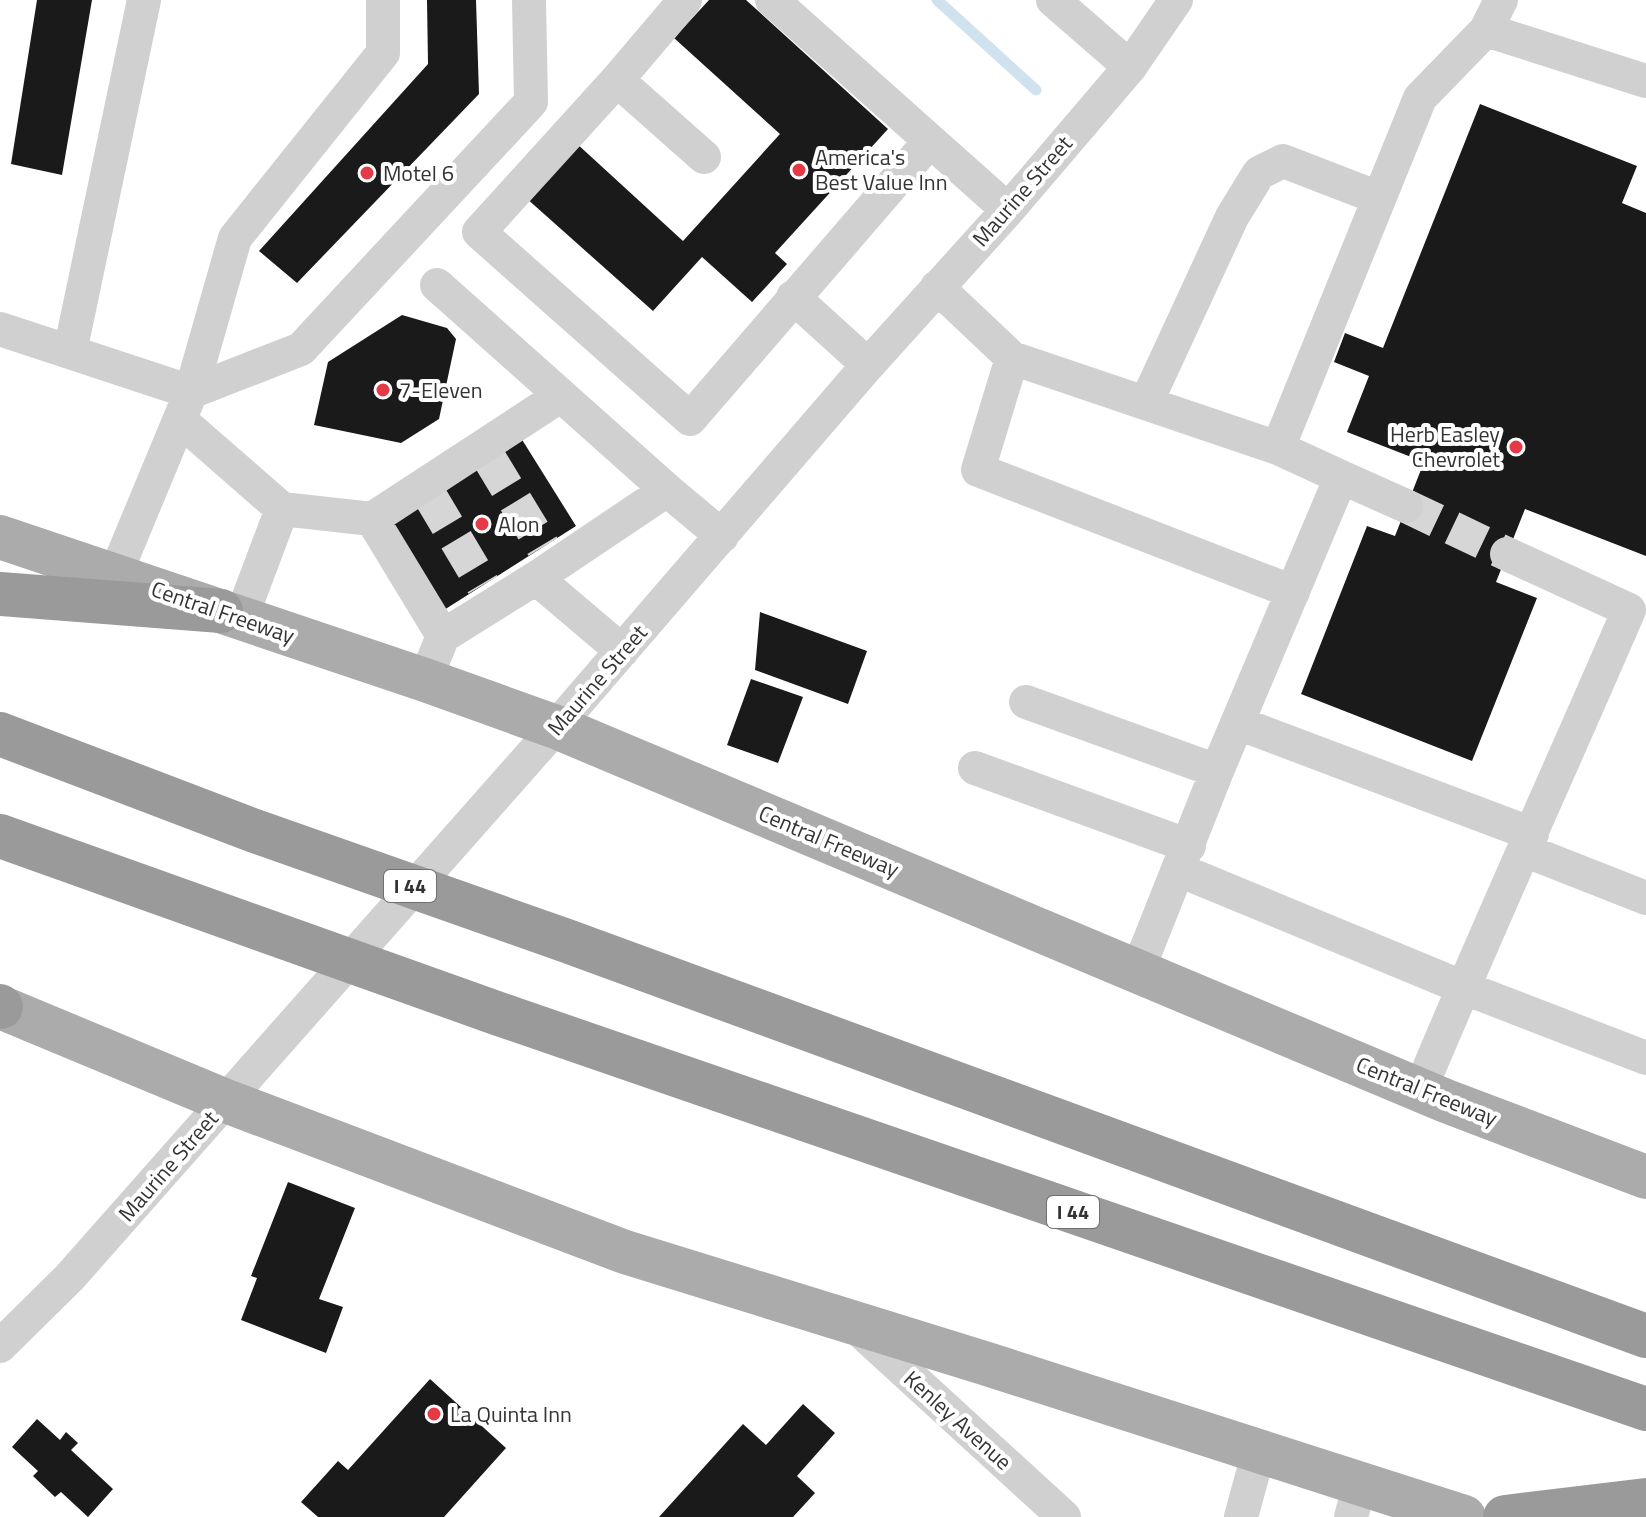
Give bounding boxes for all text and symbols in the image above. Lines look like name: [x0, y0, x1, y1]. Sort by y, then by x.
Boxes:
street label: Maurine Street: [964, 128, 1080, 254]
place label: America's Best Value Inn: [815, 140, 947, 199]
place label: Motel 6: [383, 156, 454, 190]
marker: America's Best Value Inn: [790, 161, 808, 179]
marker: Motel 6: [358, 164, 376, 182]
place label: 7-Eleven: [399, 373, 482, 407]
marker: 7-Eleven: [374, 381, 392, 399]
place label: Herb Easley Chevrolet: [1390, 417, 1500, 476]
marker: Herb Easley Chevrolet: [1507, 438, 1525, 456]
place label: Alon: [498, 507, 540, 541]
marker: Alon: [473, 515, 491, 533]
street label: Central Freeway: [147, 572, 300, 653]
street label: Maurine Street: [539, 617, 655, 743]
street label: Central Freeway: [753, 796, 905, 886]
road number: I 44: [384, 870, 436, 902]
street label: Central Freeway: [1351, 1047, 1503, 1135]
street label: Maurine Street: [110, 1103, 226, 1229]
road number: I 44: [1047, 1196, 1099, 1228]
street label: Kenley Avenue: [896, 1362, 1020, 1478]
place label: La Quinta Inn: [450, 1397, 572, 1431]
marker: La Quinta Inn: [425, 1405, 443, 1423]

